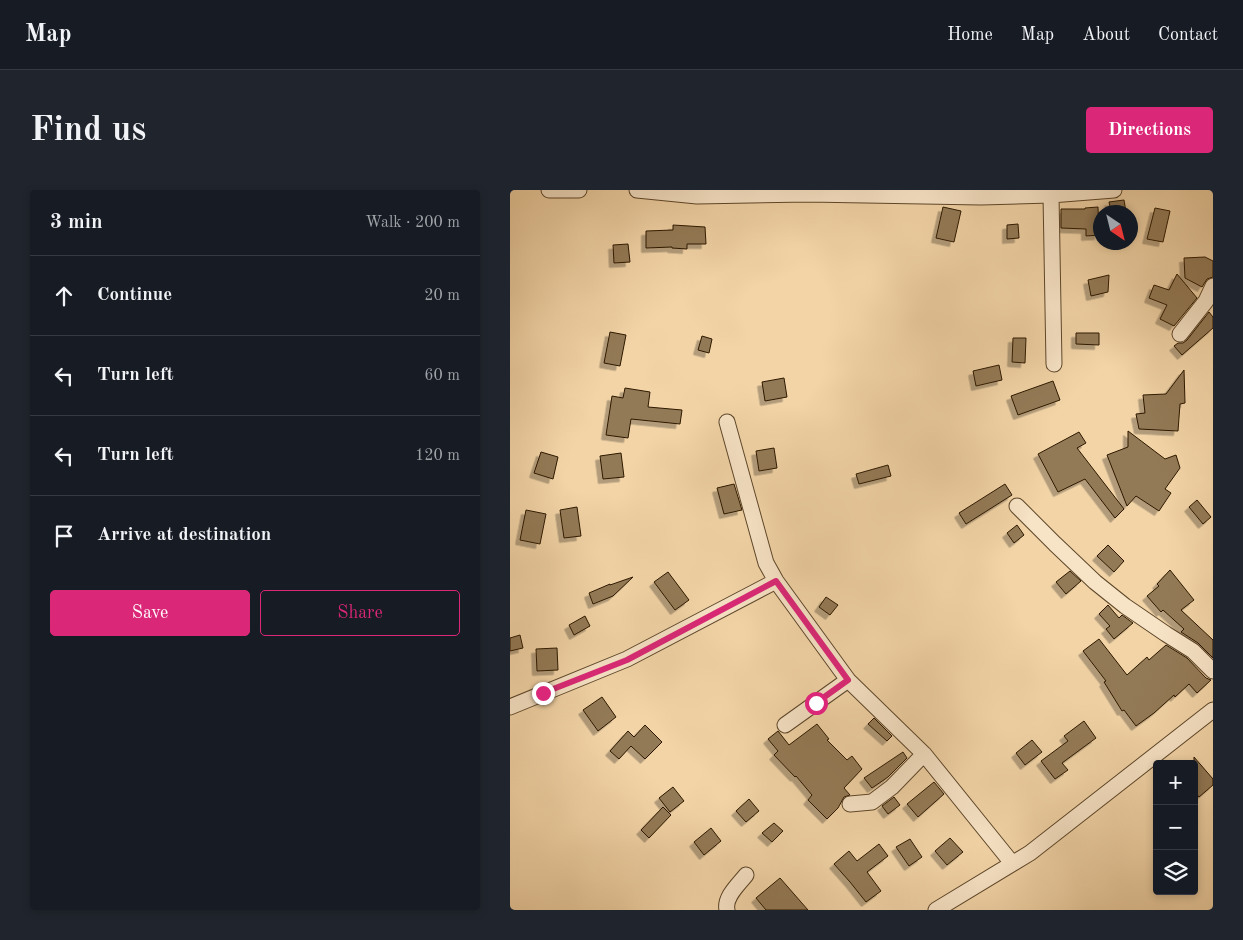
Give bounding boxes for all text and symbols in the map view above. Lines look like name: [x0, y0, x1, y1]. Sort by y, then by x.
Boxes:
text: Map: [25, 23, 72, 47]
text: Home: [947, 26, 993, 44]
text: Map: [1021, 26, 1054, 44]
text: About: [1082, 26, 1130, 44]
text: Contact: [1158, 26, 1218, 44]
button: Directions: [1086, 107, 1213, 153]
text: Find us: [30, 113, 146, 148]
north arrow: [1093, 205, 1138, 250]
text: 3 min: [50, 212, 103, 233]
text: Walk · 200 m: [365, 215, 460, 231]
icon: ahead: [50, 282, 78, 310]
text: Continue: [97, 286, 172, 305]
text: 20 m: [424, 288, 460, 304]
icon: left: [50, 362, 78, 390]
text: Turn left: [97, 366, 174, 385]
text: 60 m: [424, 368, 460, 384]
icon: left: [50, 442, 78, 470]
text: Turn left: [97, 446, 174, 465]
text: 120 m: [415, 448, 460, 464]
icon: arrive: [50, 522, 78, 550]
text: Arrive at destination: [97, 526, 271, 545]
button: Save: [50, 590, 250, 636]
button: Share: [260, 590, 460, 636]
route end: [532, 682, 555, 705]
route start: [805, 692, 828, 715]
map controls: [1153, 760, 1198, 895]
button: +: [1153, 760, 1198, 805]
button: −: [1153, 805, 1198, 850]
button: layers: [1153, 850, 1198, 895]

